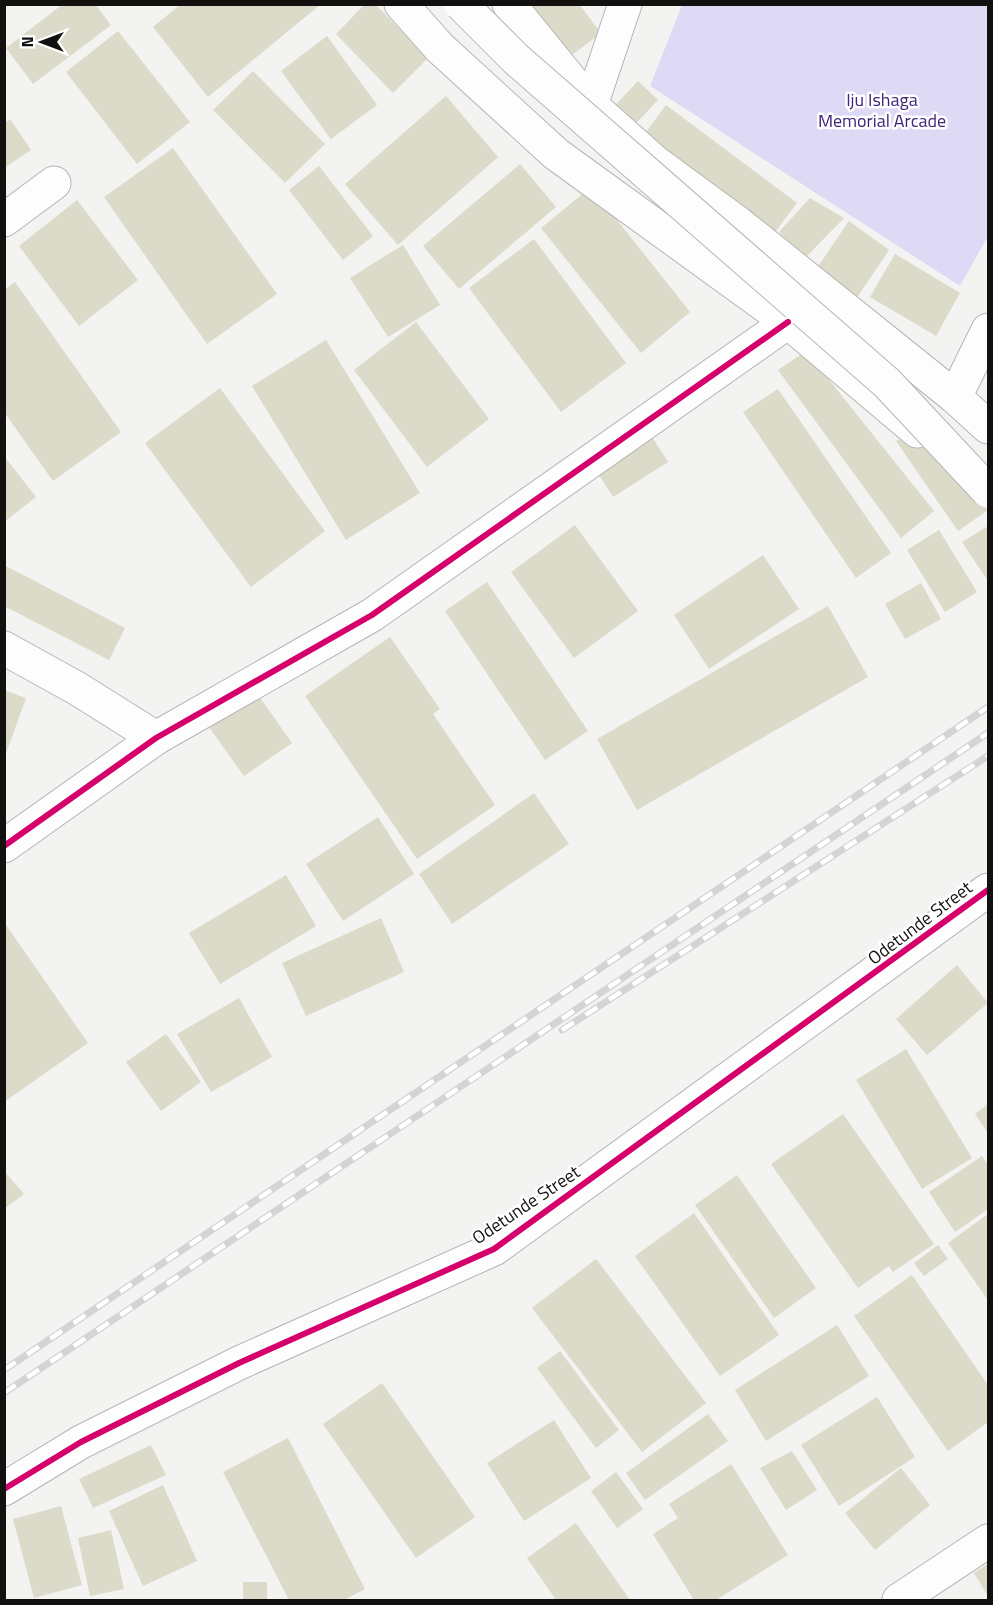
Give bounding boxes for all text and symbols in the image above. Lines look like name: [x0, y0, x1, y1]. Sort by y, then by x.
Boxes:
north arrow: [12, 12, 72, 72]
text: N: [15, 36, 39, 48]
park label: Iju Ishaga Memorial Arcade: [818, 86, 946, 134]
street label: Odetunde Street: [862, 874, 978, 971]
street label: Odetunde Street: [466, 1158, 586, 1251]

